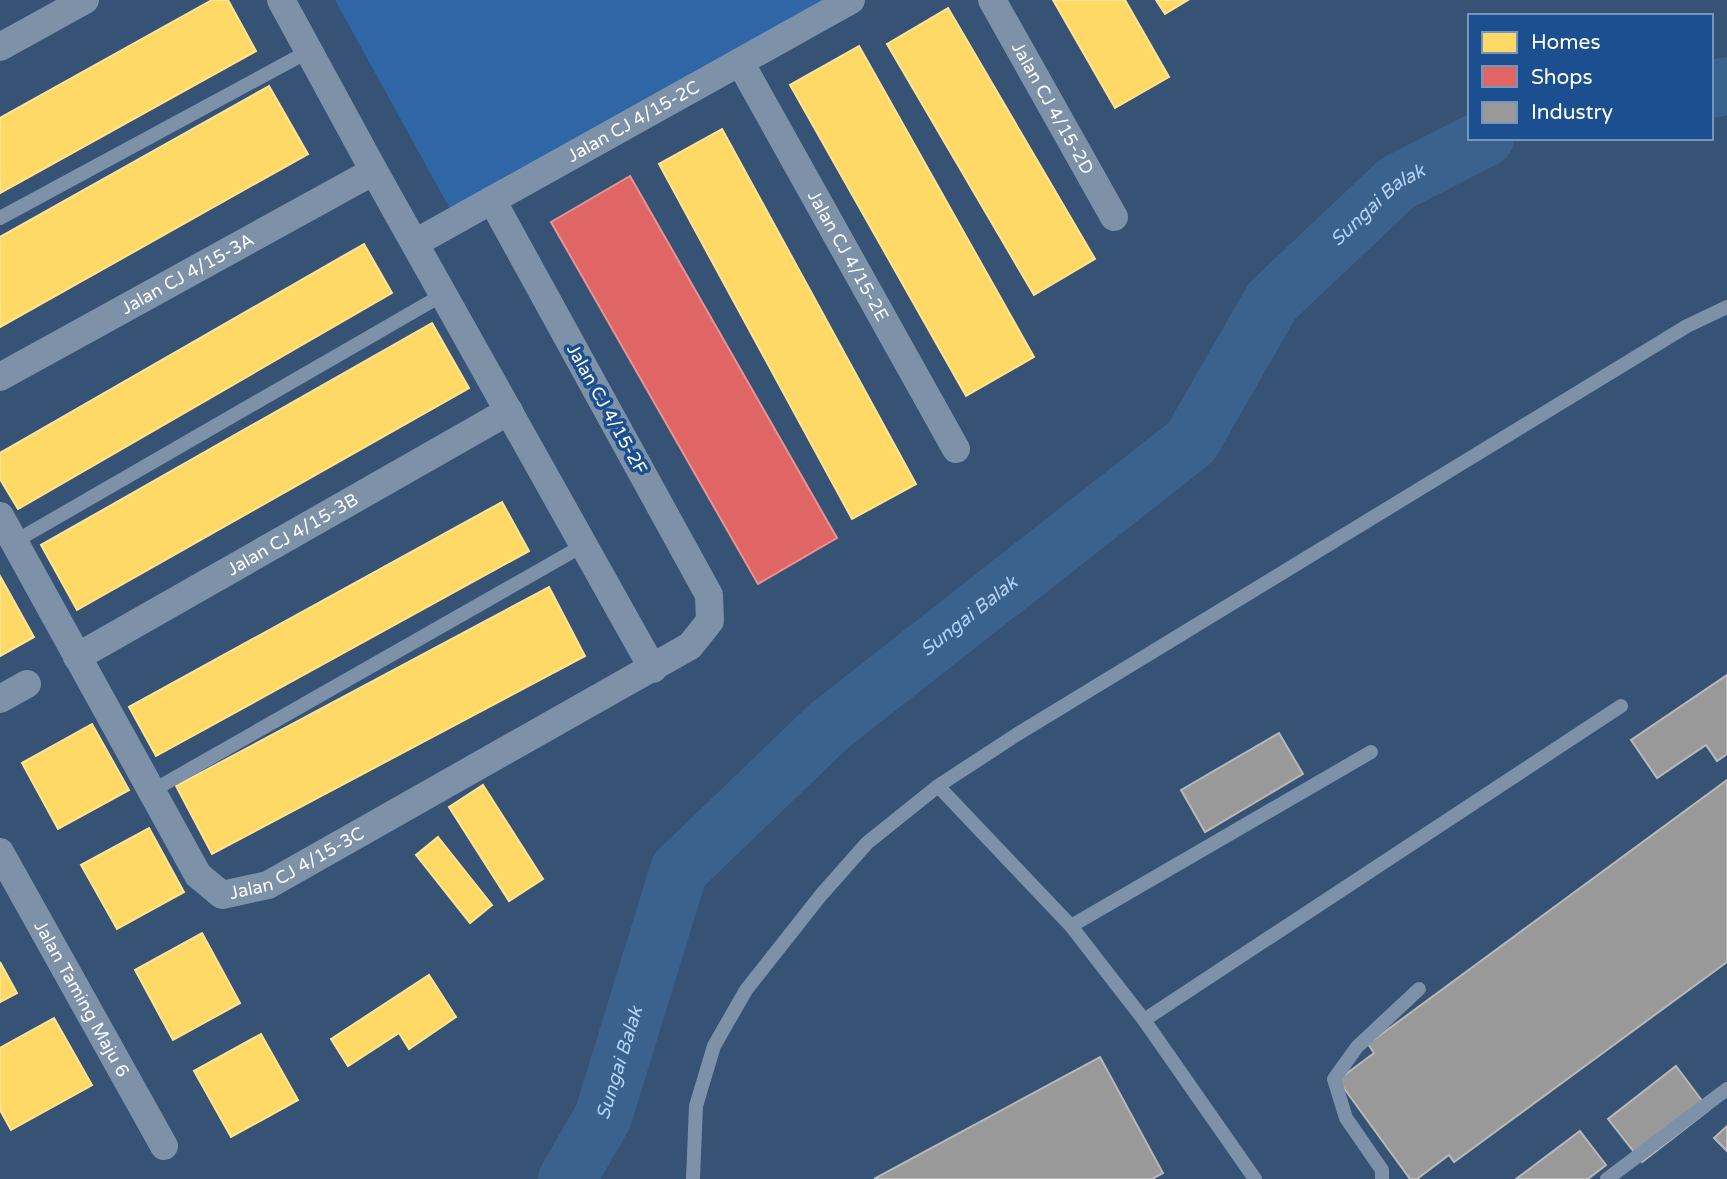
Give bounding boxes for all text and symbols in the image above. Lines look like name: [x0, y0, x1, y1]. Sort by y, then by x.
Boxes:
legend: [1468, 14, 1713, 140]
text: Homes: [1531, 30, 1601, 55]
street label: Jalan CJ 4/15-2D: [1007, 38, 1099, 178]
text: Shops: [1531, 65, 1593, 90]
street label: Jalan CJ 4/15-2C: [564, 76, 703, 167]
text: Industry: [1531, 100, 1613, 125]
water label: Sungai Balak: [1326, 159, 1430, 251]
street label: Jalan CJ 4/15-2E: [803, 187, 893, 325]
street label: Jalan CJ 4/15-3A: [117, 228, 258, 319]
street label: Jalan CJ 4/15-2F: [562, 340, 652, 478]
street label: Jalan CJ 4/15-3B: [223, 488, 362, 580]
water label: Sungai Balak: [916, 570, 1023, 661]
street label: Jalan CJ 4/15-3C: [228, 822, 368, 904]
street label: Jalan Taming Maju 6: [29, 917, 134, 1081]
water label: Sungai Balak: [592, 1003, 648, 1122]

